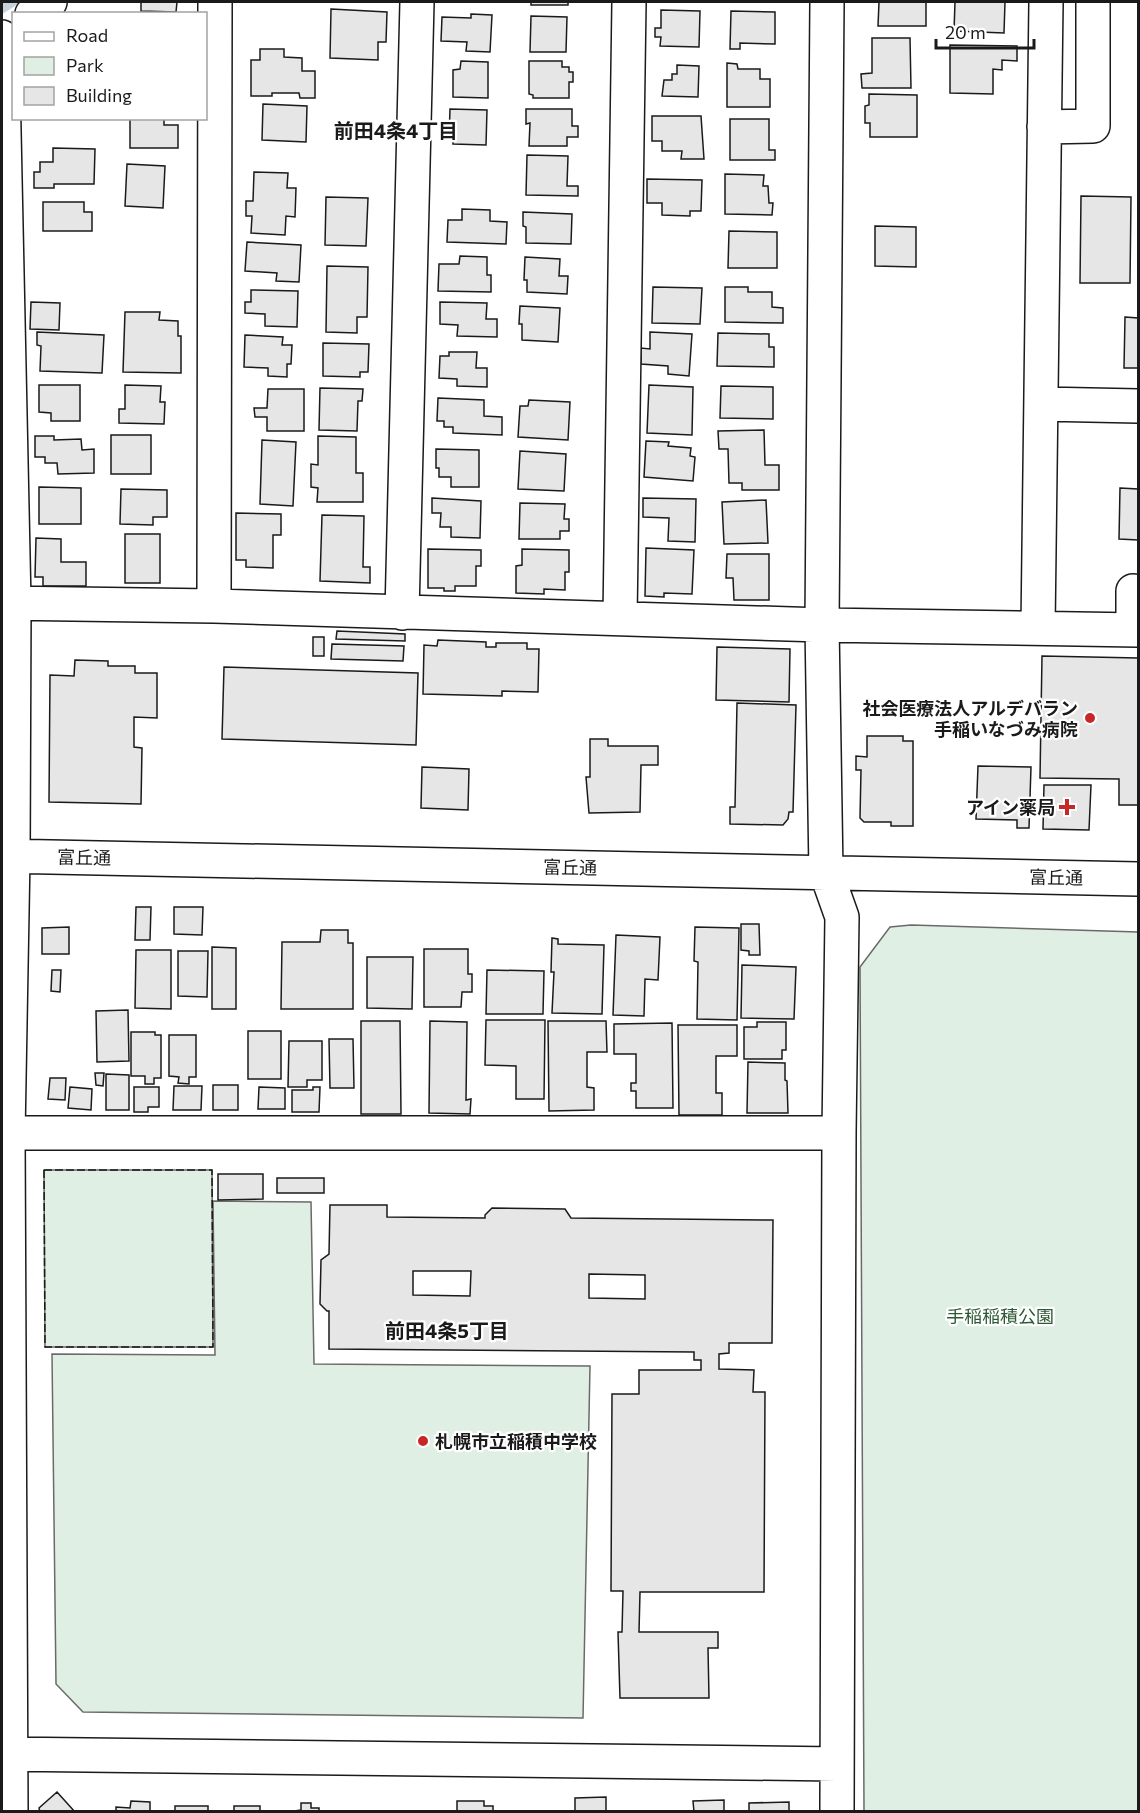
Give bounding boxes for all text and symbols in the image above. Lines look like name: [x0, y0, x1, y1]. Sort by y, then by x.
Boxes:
legend: [12, 12, 207, 120]
scale bar: [936, 12, 1034, 50]
text: 20 m: [945, 21, 986, 43]
text: Road: [66, 24, 108, 46]
text: Park: [66, 54, 104, 76]
text: Building: [66, 84, 132, 106]
district label: 前田4条4丁目: [334, 118, 458, 142]
place label: 社会医療法人アルデバラン 手稲いなづみ病院: [862, 697, 1078, 740]
marker: 社会医療法人アルデバラン 手稲いなづみ病院: [1083, 711, 1097, 725]
place label: アイン薬局: [966, 796, 1055, 818]
marker: アイン薬局: [1060, 800, 1074, 814]
street label: 富丘通: [57, 846, 111, 868]
street label: 富丘通: [543, 856, 597, 878]
street label: 富丘通: [1029, 866, 1083, 888]
park label: 手稲稲積公園: [946, 1305, 1054, 1327]
district label: 前田4条5丁目: [385, 1318, 509, 1342]
place label: 札幌市立稲積中学校: [435, 1430, 597, 1452]
marker: 札幌市立稲積中学校: [416, 1434, 430, 1448]

